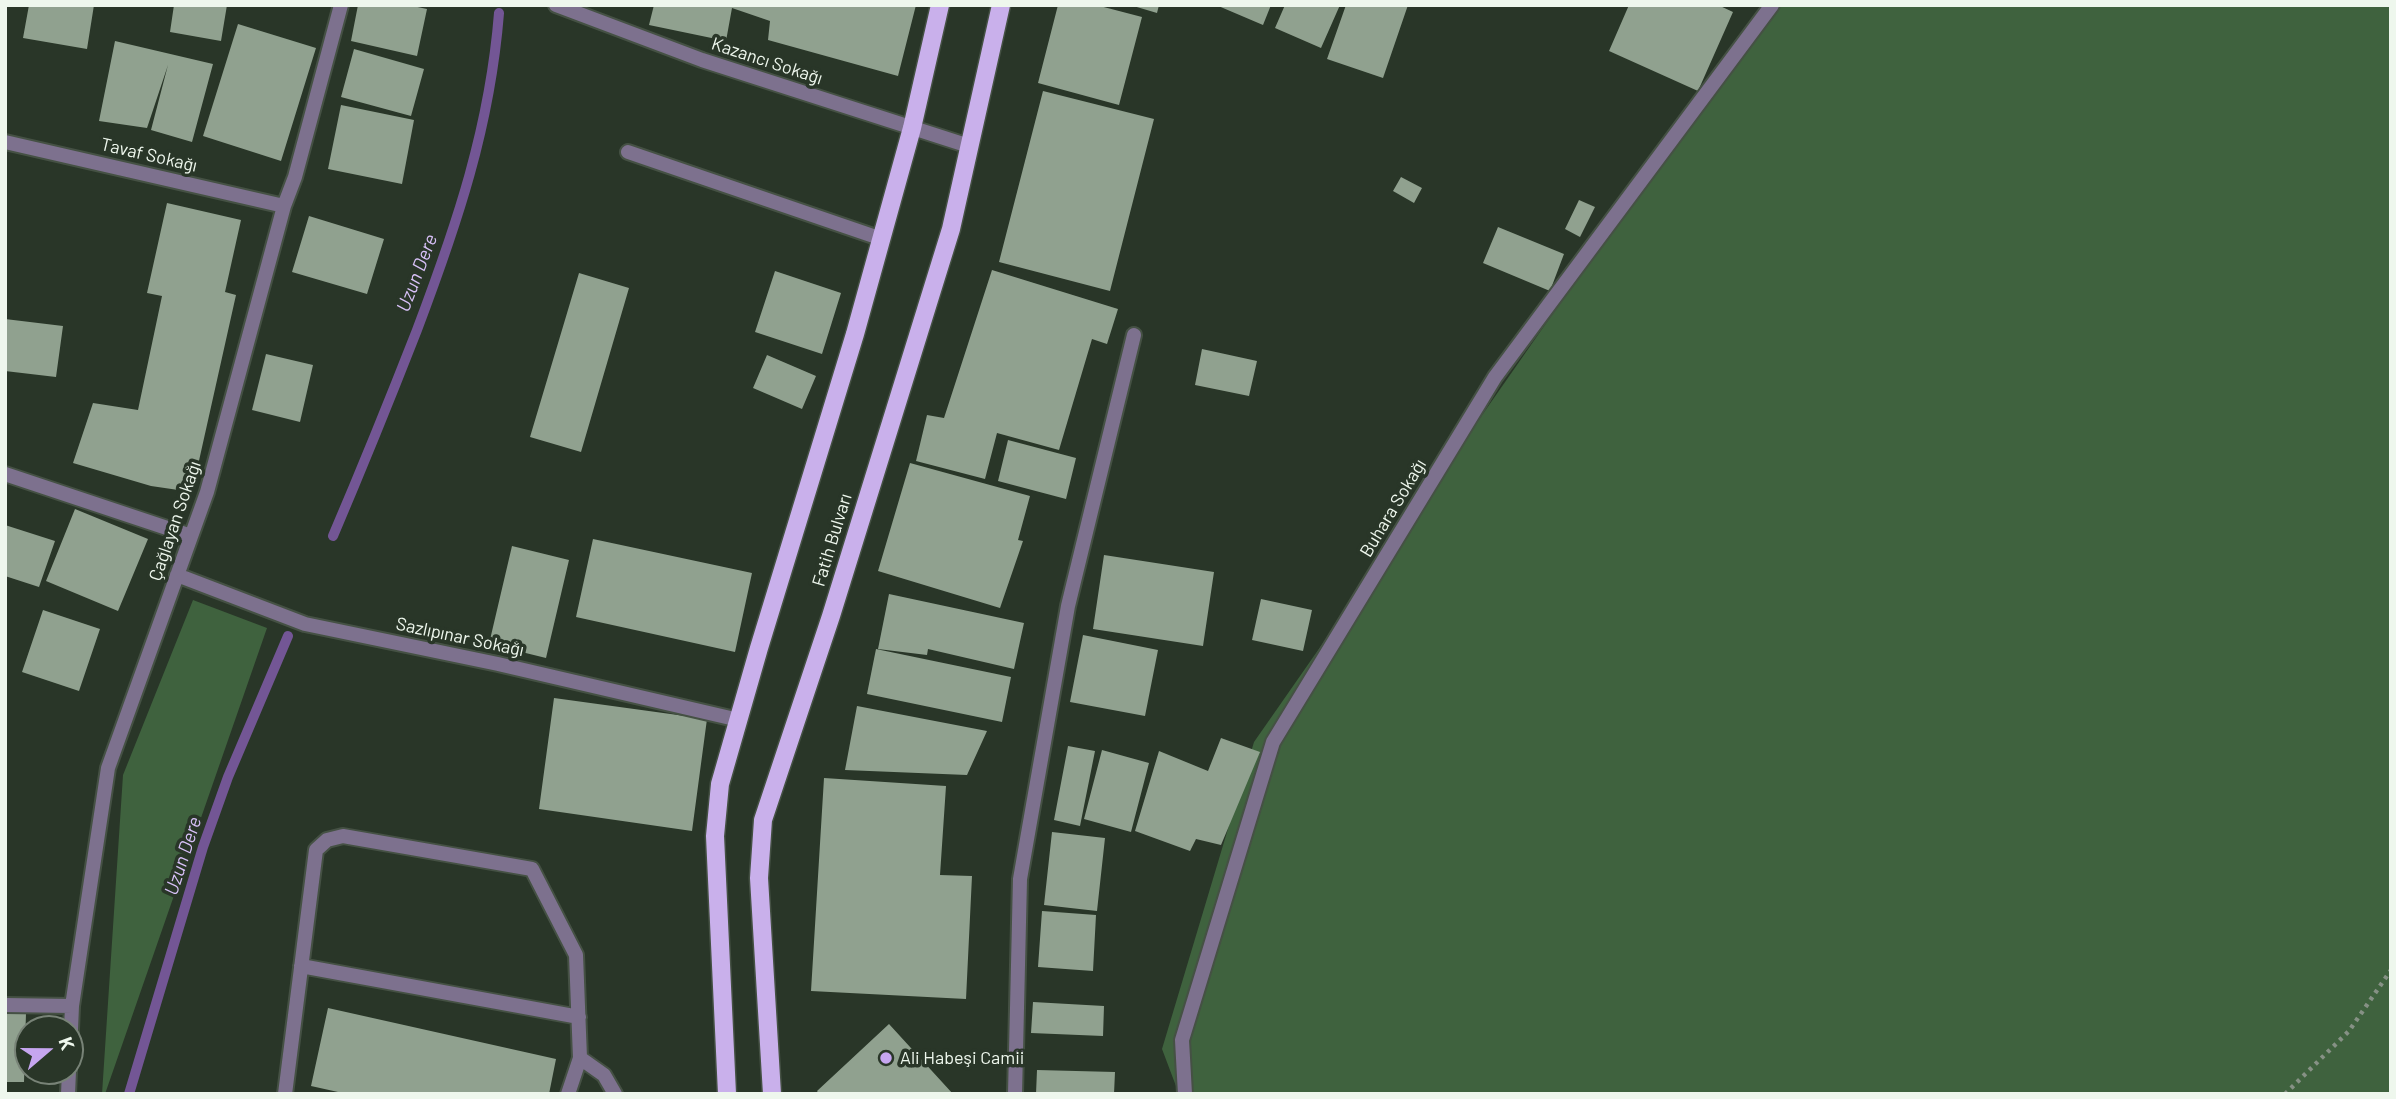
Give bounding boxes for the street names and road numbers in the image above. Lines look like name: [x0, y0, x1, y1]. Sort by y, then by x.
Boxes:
street label: Kazancı Sokağı: [709, 33, 825, 89]
street label: Tavaf Sokağı: [99, 133, 199, 177]
street label: Buhara Sokağı: [1355, 455, 1431, 561]
street label: Çağlayan Sokağı: [144, 458, 206, 584]
street label: Fatih Bulvarı: [808, 491, 856, 589]
street label: Sazlıpınar Sokağı: [394, 613, 526, 661]

